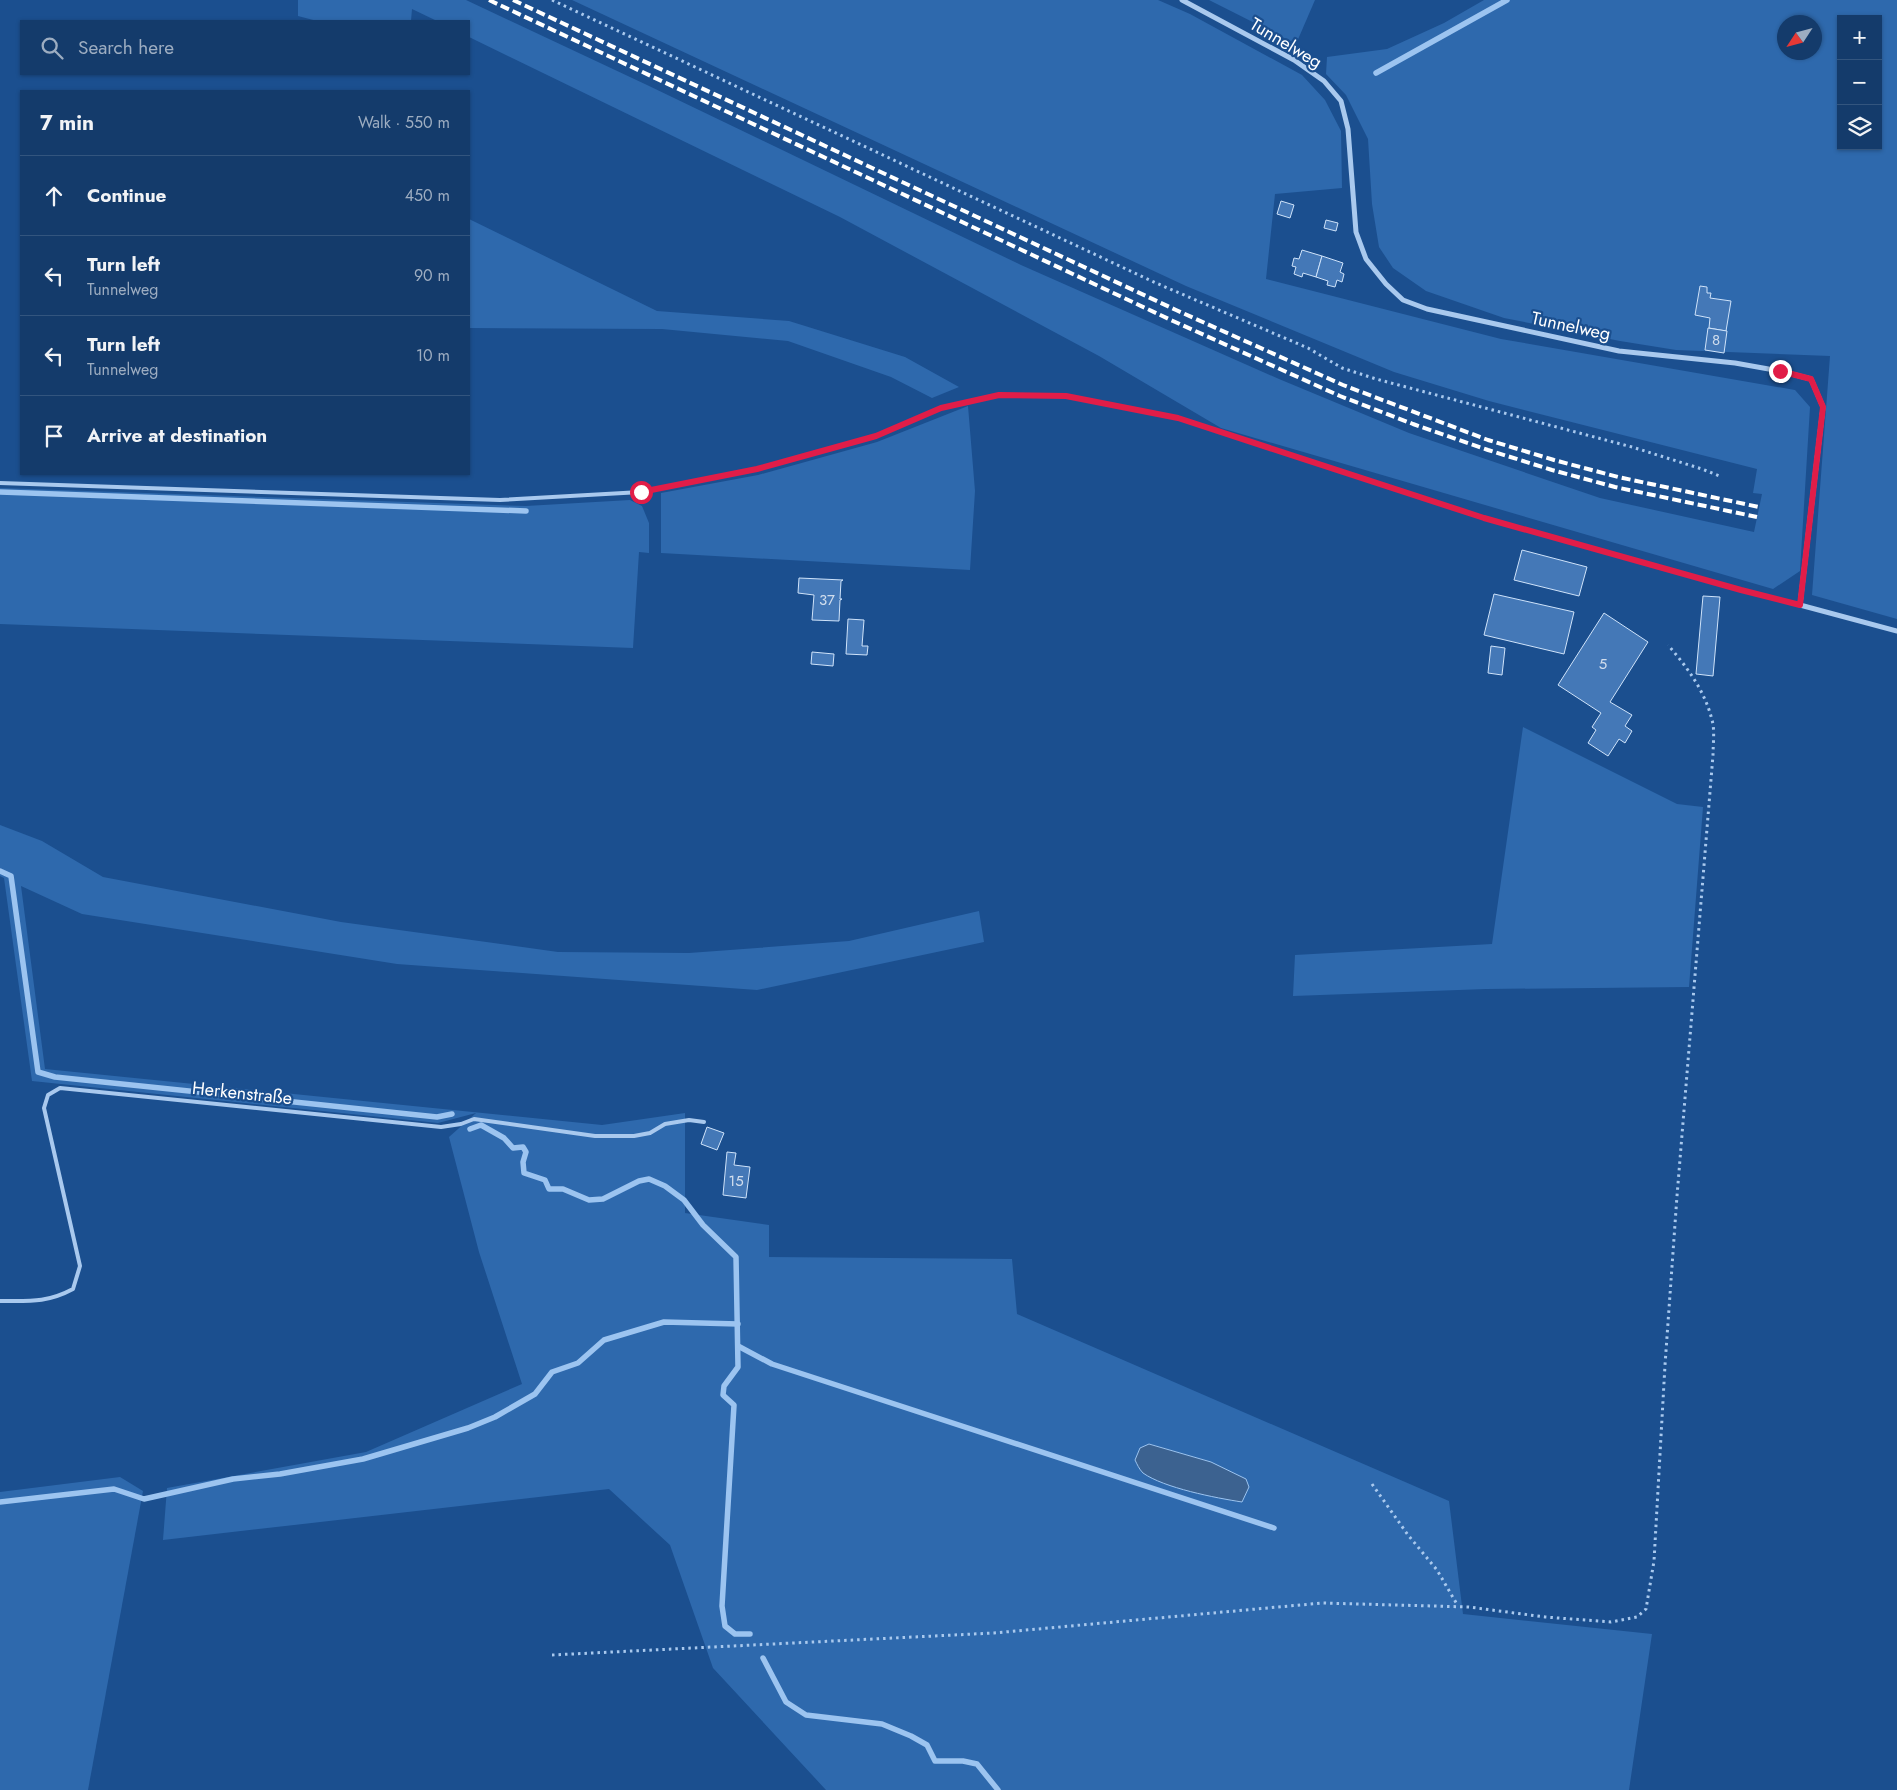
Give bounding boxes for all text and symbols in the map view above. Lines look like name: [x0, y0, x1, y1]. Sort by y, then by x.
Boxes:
street label: Tunnelweg: [1245, 11, 1327, 75]
north arrow: [1777, 15, 1822, 60]
map controls: [1837, 15, 1882, 150]
button: +: [1837, 15, 1882, 60]
search box: [20, 20, 470, 75]
icon: search: [38, 34, 66, 62]
text: Search here: [78, 34, 174, 61]
button: −: [1837, 60, 1882, 105]
button: layers: [1837, 105, 1882, 150]
text: 7 min: [40, 108, 94, 138]
text: Walk · 550 m: [358, 111, 450, 134]
icon: ahead: [40, 182, 68, 210]
text: Continue: [87, 182, 166, 209]
text: 450 m: [405, 184, 450, 207]
text: Turn left: [87, 251, 160, 278]
icon: left: [40, 262, 68, 290]
text: 90 m: [414, 264, 450, 287]
text: Tunnelweg: [87, 278, 158, 301]
street label: Tunnelweg: [1529, 305, 1613, 347]
house number: 8: [1712, 329, 1720, 351]
text: Turn left: [87, 331, 160, 358]
icon: left: [40, 342, 68, 370]
text: 10 m: [416, 344, 450, 367]
text: Tunnelweg: [87, 358, 158, 381]
route end: [1769, 360, 1792, 383]
icon: arrive: [40, 422, 68, 450]
text: Arrive at destination: [87, 422, 267, 449]
route start: [630, 481, 653, 504]
house number: 37: [819, 589, 835, 611]
house number: 5: [1599, 653, 1607, 675]
street label: Herkenstraße: [191, 1075, 293, 1111]
house number: 15: [728, 1170, 744, 1192]

